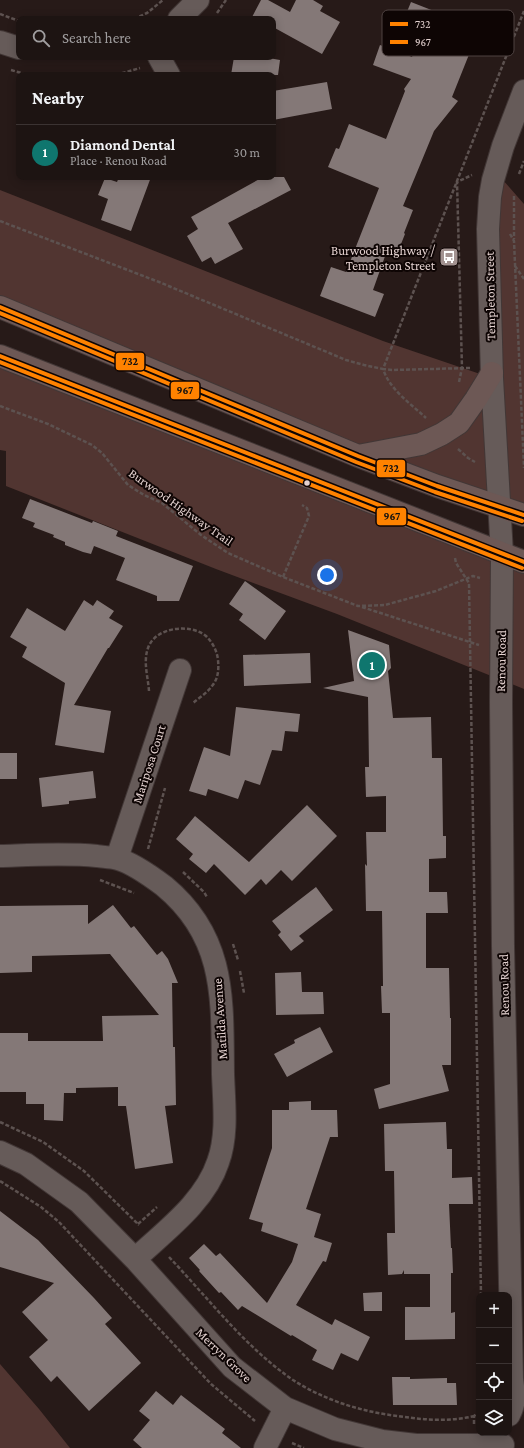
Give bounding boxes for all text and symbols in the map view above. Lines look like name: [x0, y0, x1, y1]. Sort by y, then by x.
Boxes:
legend: [382, 10, 514, 56]
search box: [16, 16, 276, 60]
text: 732: [415, 18, 430, 30]
icon: search: [30, 27, 52, 49]
text: Search here: [62, 30, 131, 46]
text: 967: [415, 36, 431, 48]
text: Nearby: [32, 89, 84, 108]
text: Diamond Dental: [70, 137, 175, 153]
text: 1: [43, 145, 47, 160]
text: 30 m: [234, 145, 260, 160]
text: Place · Renou Road: [70, 153, 167, 168]
place label: Burwood Highway / Templeton Street: [331, 243, 436, 273]
bus stop icon: Burwood Highway / Templeton Street: [438, 246, 460, 268]
street label: Templeton Street: [482, 251, 498, 341]
line badge: 732: [115, 352, 145, 371]
text: 732: [122, 355, 138, 367]
line badge: 967: [170, 381, 200, 400]
text: 967: [177, 384, 193, 396]
line badge: 732: [376, 459, 406, 478]
text: 732: [383, 462, 399, 474]
street label: Burwood Highway Trail: [126, 465, 236, 549]
unlabelled marker: [302, 478, 312, 488]
line badge: 967: [376, 507, 407, 526]
text: 967: [384, 510, 400, 522]
your location: [317, 565, 337, 585]
street label: Renou Road: [493, 630, 509, 692]
pin: 1: [359, 650, 385, 680]
street label: Mariposa Court: [129, 722, 169, 805]
street label: Renou Road: [496, 954, 512, 1016]
street label: Matilda Avenue: [210, 978, 230, 1060]
map controls: [476, 1292, 512, 1436]
button: +: [476, 1292, 512, 1328]
street label: Merryn Grove: [193, 1325, 255, 1386]
button: −: [476, 1328, 512, 1364]
button: locate: [476, 1364, 512, 1400]
button: layers: [476, 1400, 512, 1436]

